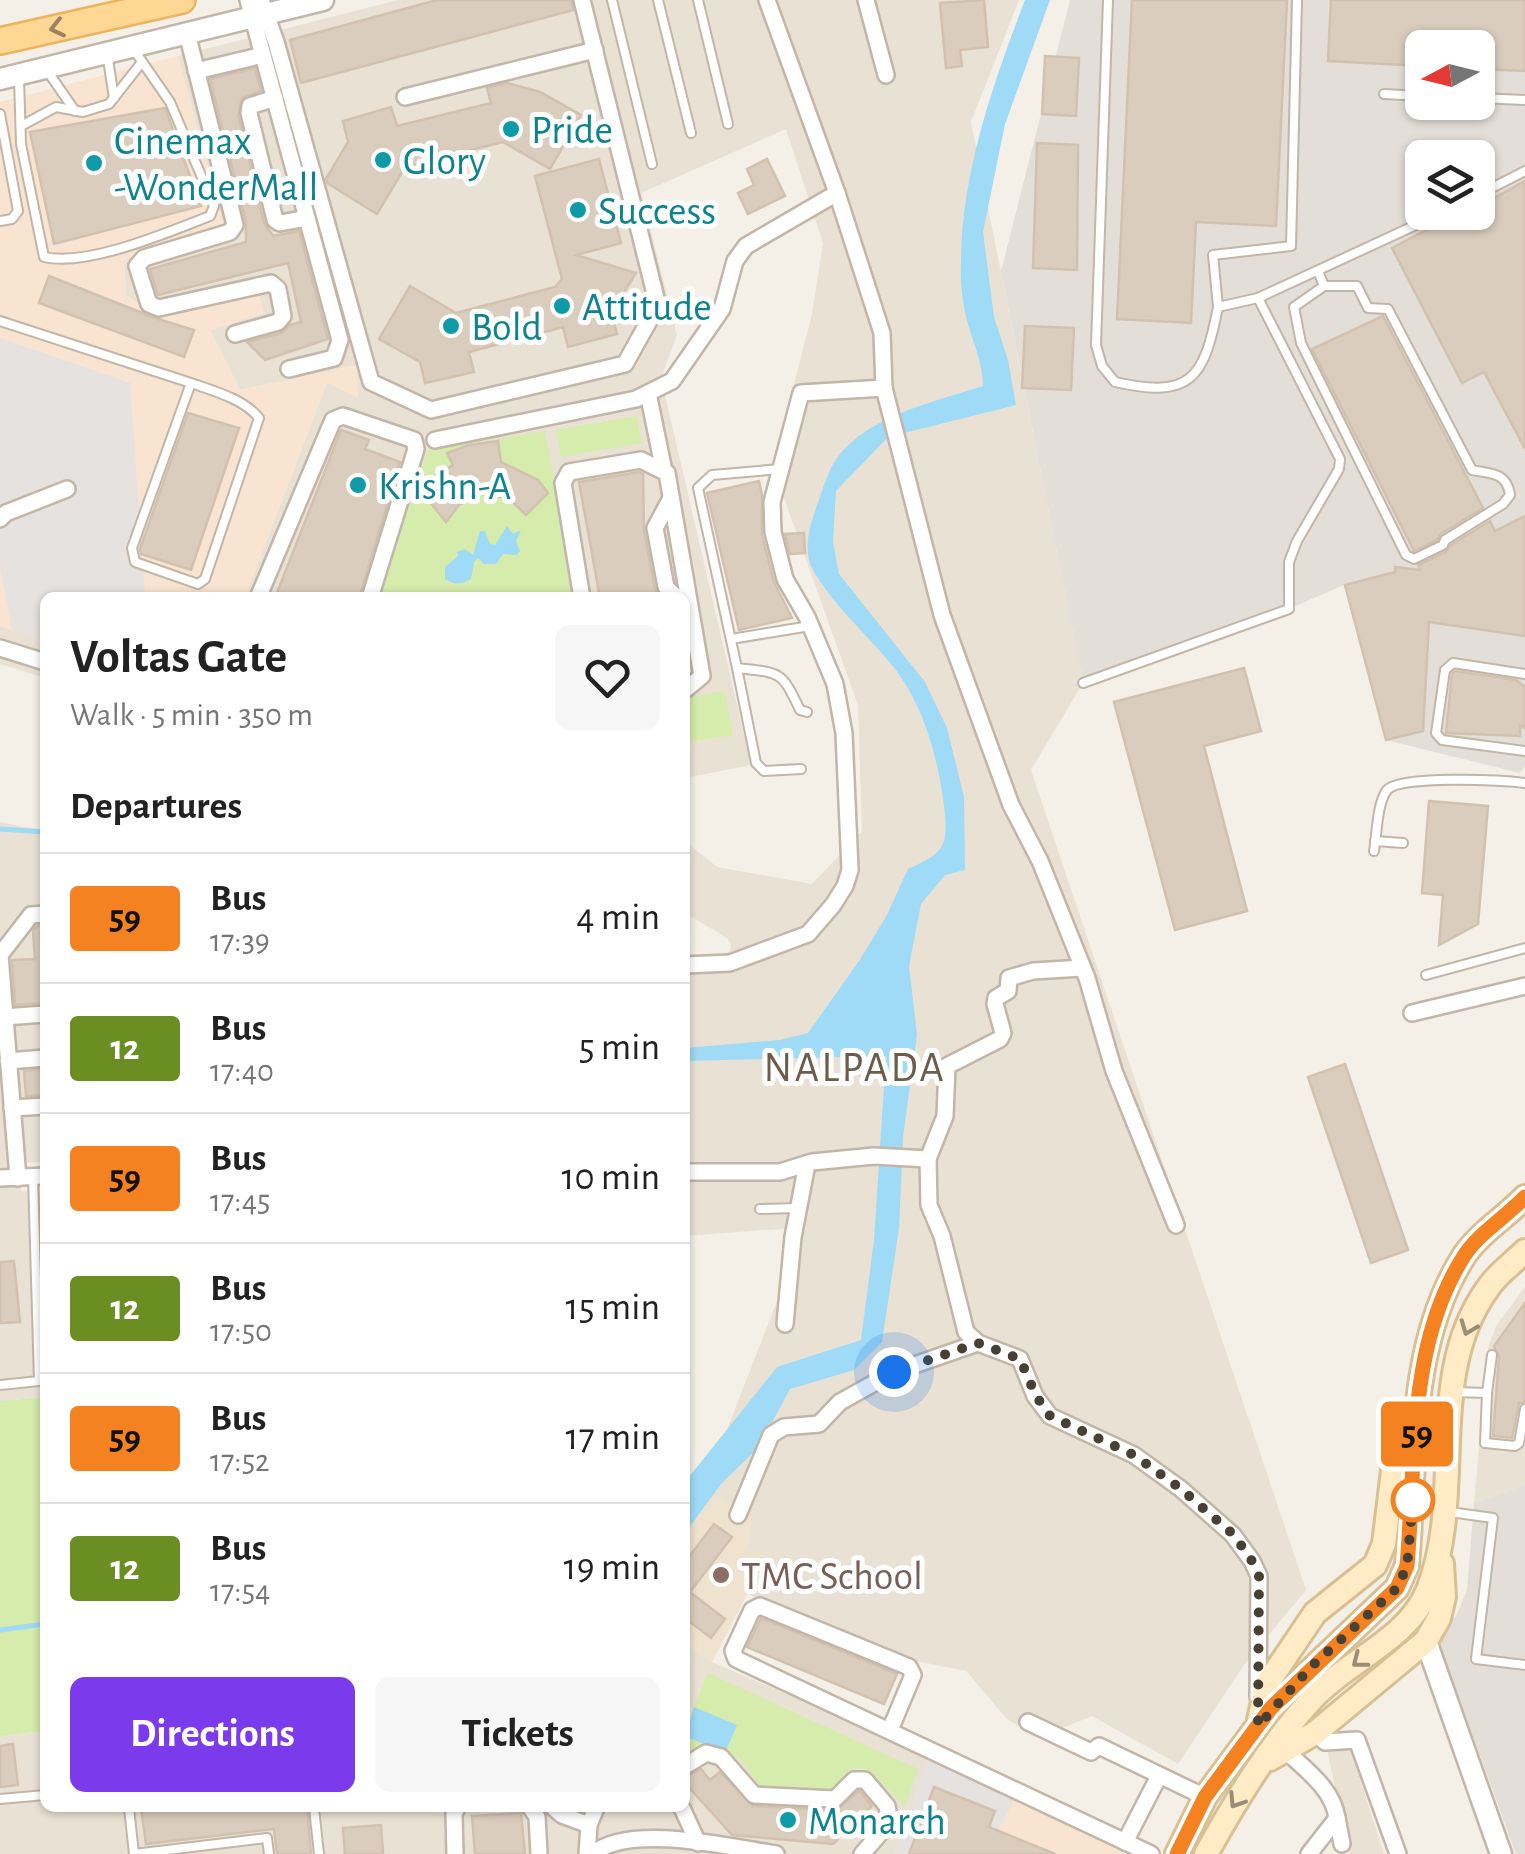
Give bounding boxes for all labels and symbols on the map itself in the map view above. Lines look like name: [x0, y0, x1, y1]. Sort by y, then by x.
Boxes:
one-way arrow: [49, 16, 66, 37]
north arrow: [1405, 30, 1495, 120]
place label: Pride: [531, 111, 613, 151]
marker: Pride: [500, 118, 522, 140]
place label: Cinemax -WonderMall: [114, 122, 318, 208]
place label: Glory: [403, 142, 486, 182]
marker: Glory: [372, 149, 394, 171]
marker: Cinemax -WonderMall: [83, 152, 105, 174]
place label: Success: [598, 192, 716, 232]
marker: Success: [567, 199, 589, 221]
place label: Attitude: [582, 288, 712, 328]
marker: Attitude: [551, 295, 573, 317]
place label: Bold: [471, 308, 542, 348]
marker: Bold: [440, 315, 462, 337]
place label: Krishn-A: [378, 467, 511, 507]
marker: Krishn-A: [347, 474, 369, 496]
district label: NALPADA: [764, 1047, 946, 1089]
one-way arrow: [1460, 1318, 1480, 1336]
your location: [869, 1347, 919, 1397]
line badge: 59: [1372, 1402, 1462, 1466]
unlabelled marker: [1392, 1479, 1434, 1521]
place label: TMC School: [741, 1557, 923, 1597]
marker: TMC School: [710, 1564, 732, 1586]
one-way arrow: [1352, 1649, 1370, 1667]
one-way arrow: [1230, 1791, 1249, 1809]
place label: Monarch: [808, 1802, 946, 1842]
marker: Monarch: [777, 1809, 799, 1831]

